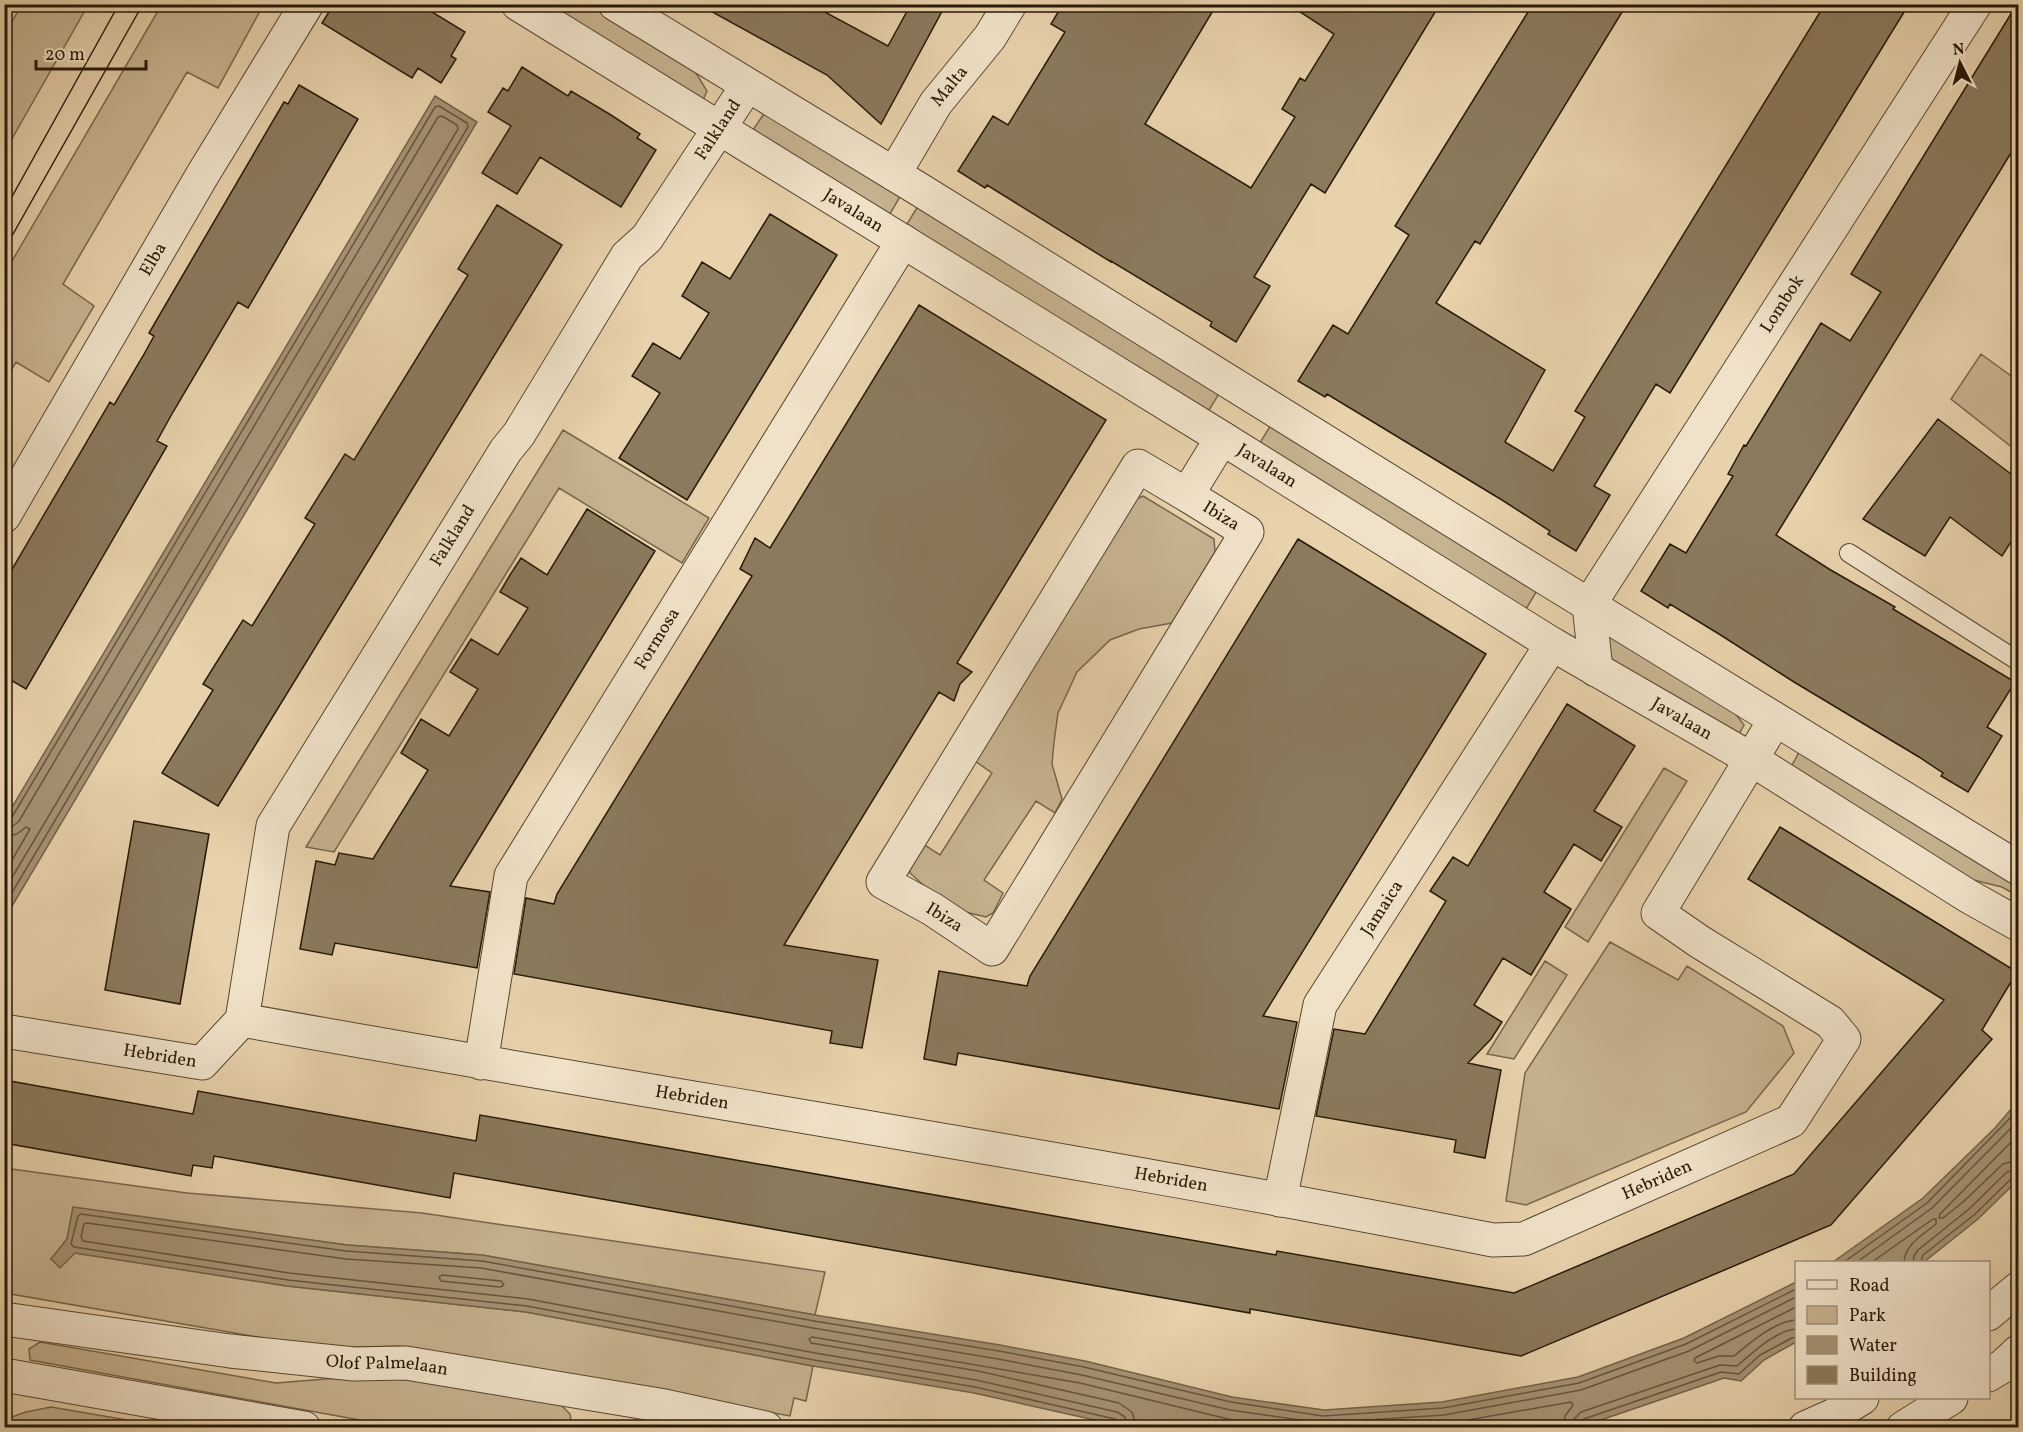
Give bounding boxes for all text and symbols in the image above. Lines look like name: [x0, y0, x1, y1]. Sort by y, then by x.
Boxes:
scale bar: [36, 33, 146, 71]
north arrow: [1930, 33, 1990, 93]
text: N: [1952, 38, 1966, 62]
text: 20 m: [45, 43, 85, 68]
street label: Malta: [925, 60, 974, 112]
street label: Falkland: [689, 94, 747, 165]
street label: Javalaan: [818, 183, 889, 239]
street label: Elba: [134, 238, 173, 281]
street label: Lombok: [1754, 270, 1810, 338]
street label: Javalaan: [1232, 438, 1302, 495]
street label: Ibiza: [1198, 495, 1245, 537]
street label: Falkland: [424, 500, 482, 571]
street label: Formosa: [629, 603, 686, 675]
street label: Javalaan: [1647, 691, 1717, 747]
street label: Jamaica: [1355, 875, 1410, 941]
street label: Ibiza: [921, 897, 967, 939]
street label: Hebriden: [121, 1038, 199, 1075]
street label: Hebriden: [653, 1079, 731, 1116]
street label: Hebriden: [1618, 1154, 1696, 1207]
street label: Hebriden: [1132, 1161, 1210, 1199]
legend: [1795, 1261, 1990, 1399]
text: Road: [1849, 1274, 1890, 1299]
text: Park: [1849, 1304, 1886, 1329]
text: Water: [1849, 1334, 1897, 1359]
street label: Olof Palmelaan: [324, 1349, 450, 1382]
text: Building: [1849, 1364, 1917, 1389]

